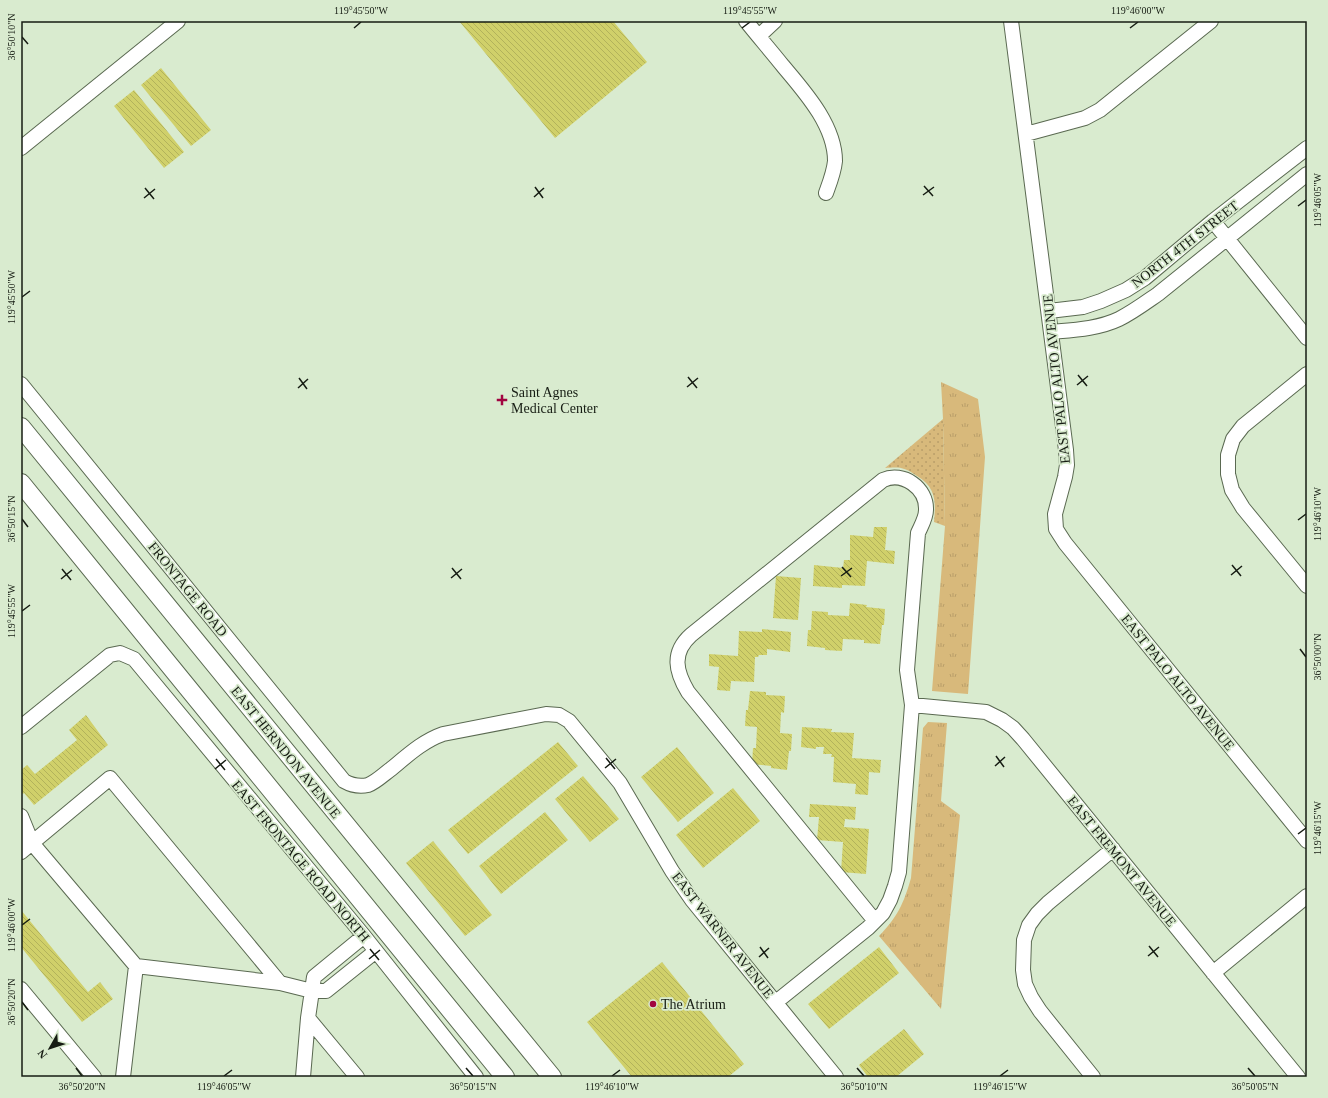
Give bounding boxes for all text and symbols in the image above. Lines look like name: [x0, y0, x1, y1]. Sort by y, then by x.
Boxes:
text: 119°45'50"W: [334, 5, 389, 16]
text: 119°45'55"W: [723, 5, 778, 16]
text: 119°46'00"W: [1111, 5, 1166, 16]
text: 36°50'10"N: [6, 13, 17, 61]
text: 119°46'05"W: [1312, 172, 1323, 227]
street label: NORTH 4TH STREET: [1129, 198, 1242, 291]
text: 119°45'50"W: [6, 269, 17, 324]
street label: EAST PALO ALTO AVENUE: [1040, 293, 1073, 465]
place label: Saint Agnes Medical Center: [511, 385, 598, 416]
marker: Saint Agnes Medical Center: [496, 394, 508, 406]
text: 119°46'10"W: [1312, 486, 1323, 541]
text: 36°50'15"N: [6, 495, 17, 543]
street label: FRONTAGE ROAD: [145, 539, 230, 639]
text: 119°45'55"W: [6, 583, 17, 638]
street label: EAST PALO ALTO AVENUE: [1118, 611, 1237, 753]
text: 36°50'00"N: [1312, 633, 1323, 681]
street label: EAST HERNDON AVENUE: [228, 683, 343, 821]
street label: EAST FRONTAGE ROAD NORTH: [229, 778, 373, 945]
street label: EAST FREMONT AVENUE: [1064, 793, 1179, 930]
text: 119°46'15"W: [1312, 800, 1323, 855]
street label: EAST WARNER AVENUE: [669, 869, 776, 1001]
text: 119°46'00"W: [6, 897, 17, 952]
text: 36°50'20"N: [6, 978, 17, 1026]
place label: The Atrium: [661, 997, 726, 1012]
marker: The Atrium: [648, 999, 658, 1009]
north arrow: [30, 1028, 70, 1068]
text: N: [35, 1047, 49, 1061]
text: 36°50'20"N: [58, 1081, 106, 1092]
text: 119°46'05"W: [197, 1081, 252, 1092]
text: 36°50'15"N: [449, 1081, 497, 1092]
text: 119°46'10"W: [585, 1081, 640, 1092]
text: 36°50'10"N: [840, 1081, 888, 1092]
text: 119°46'15"W: [973, 1081, 1028, 1092]
text: 36°50'05"N: [1231, 1081, 1279, 1092]

